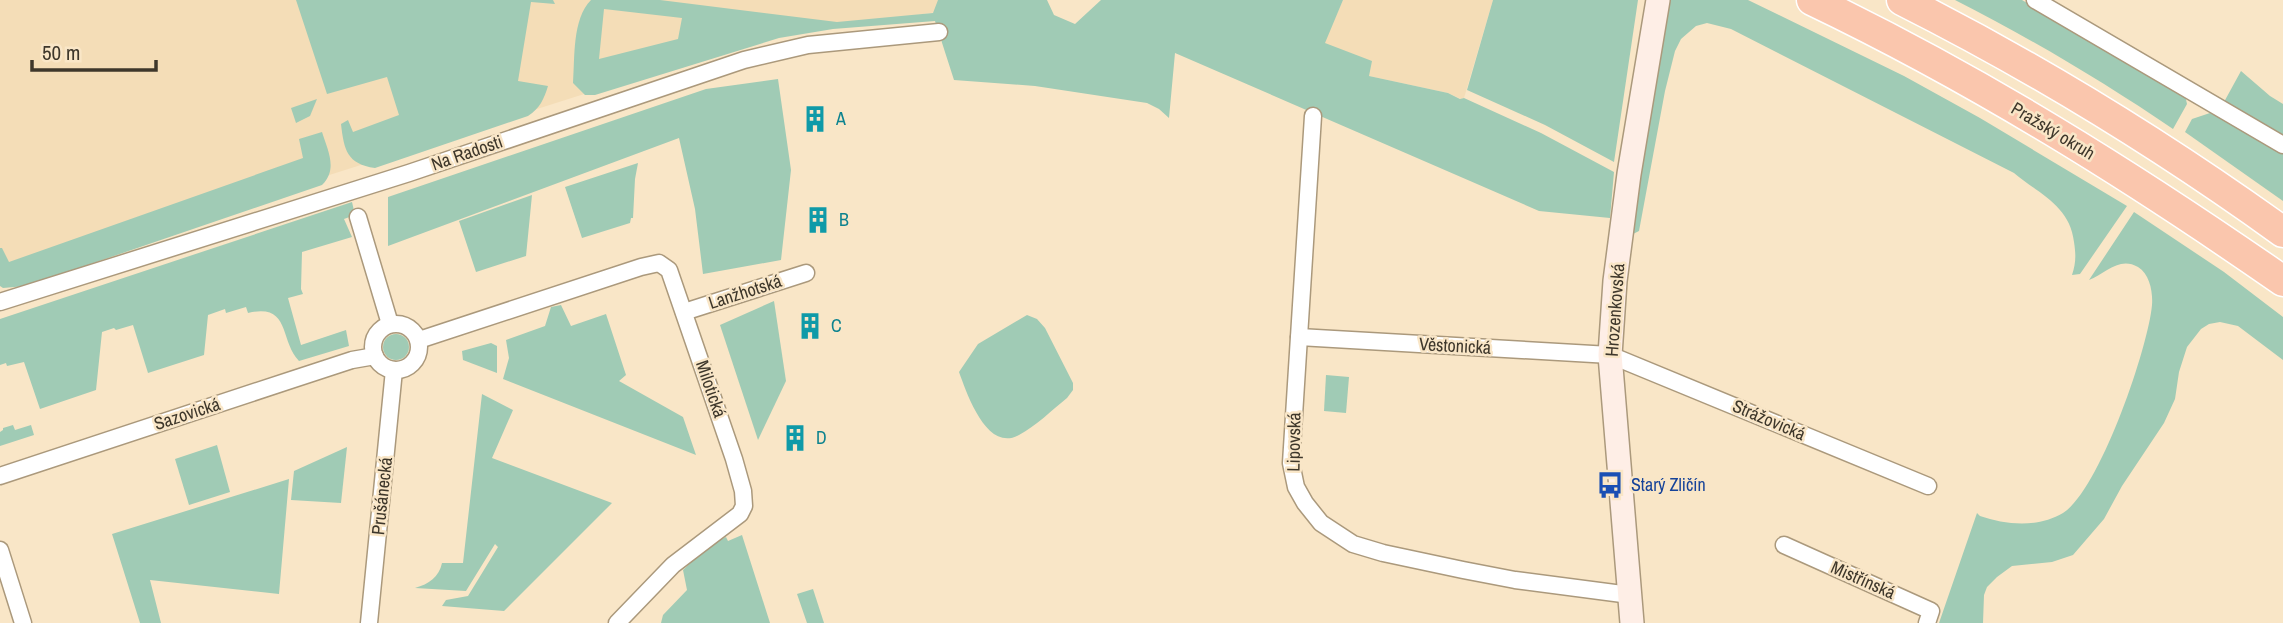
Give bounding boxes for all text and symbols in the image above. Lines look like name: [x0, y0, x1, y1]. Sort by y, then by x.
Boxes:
scale bar: [32, 28, 156, 72]
text: 50 m: [42, 38, 80, 67]
street label: Pražský okruh: [2007, 96, 2100, 165]
building icon: A: [800, 104, 830, 134]
place label: A: [835, 106, 846, 131]
street label: Na Radosti: [428, 129, 506, 176]
building icon: B: [803, 205, 833, 235]
place label: B: [839, 207, 849, 232]
street label: Hrozenkovská: [1599, 262, 1630, 357]
street label: Lanžhotská: [705, 268, 785, 315]
building icon: C: [795, 311, 825, 341]
place label: C: [831, 313, 842, 338]
street label: Věstonická: [1418, 331, 1492, 360]
street label: Milotická: [690, 357, 733, 421]
street label: Sazovická: [151, 391, 223, 436]
street label: Strážovická: [1729, 393, 1810, 446]
street label: Lipovská: [1280, 412, 1307, 472]
building icon: D: [780, 423, 810, 453]
place label: D: [816, 425, 827, 450]
street label: Prušánecká: [365, 456, 398, 536]
bus stop icon: Starý Zličín: [1595, 470, 1625, 500]
place label: Starý Zličín: [1631, 472, 1706, 497]
street label: Mistřínská: [1827, 554, 1899, 605]

